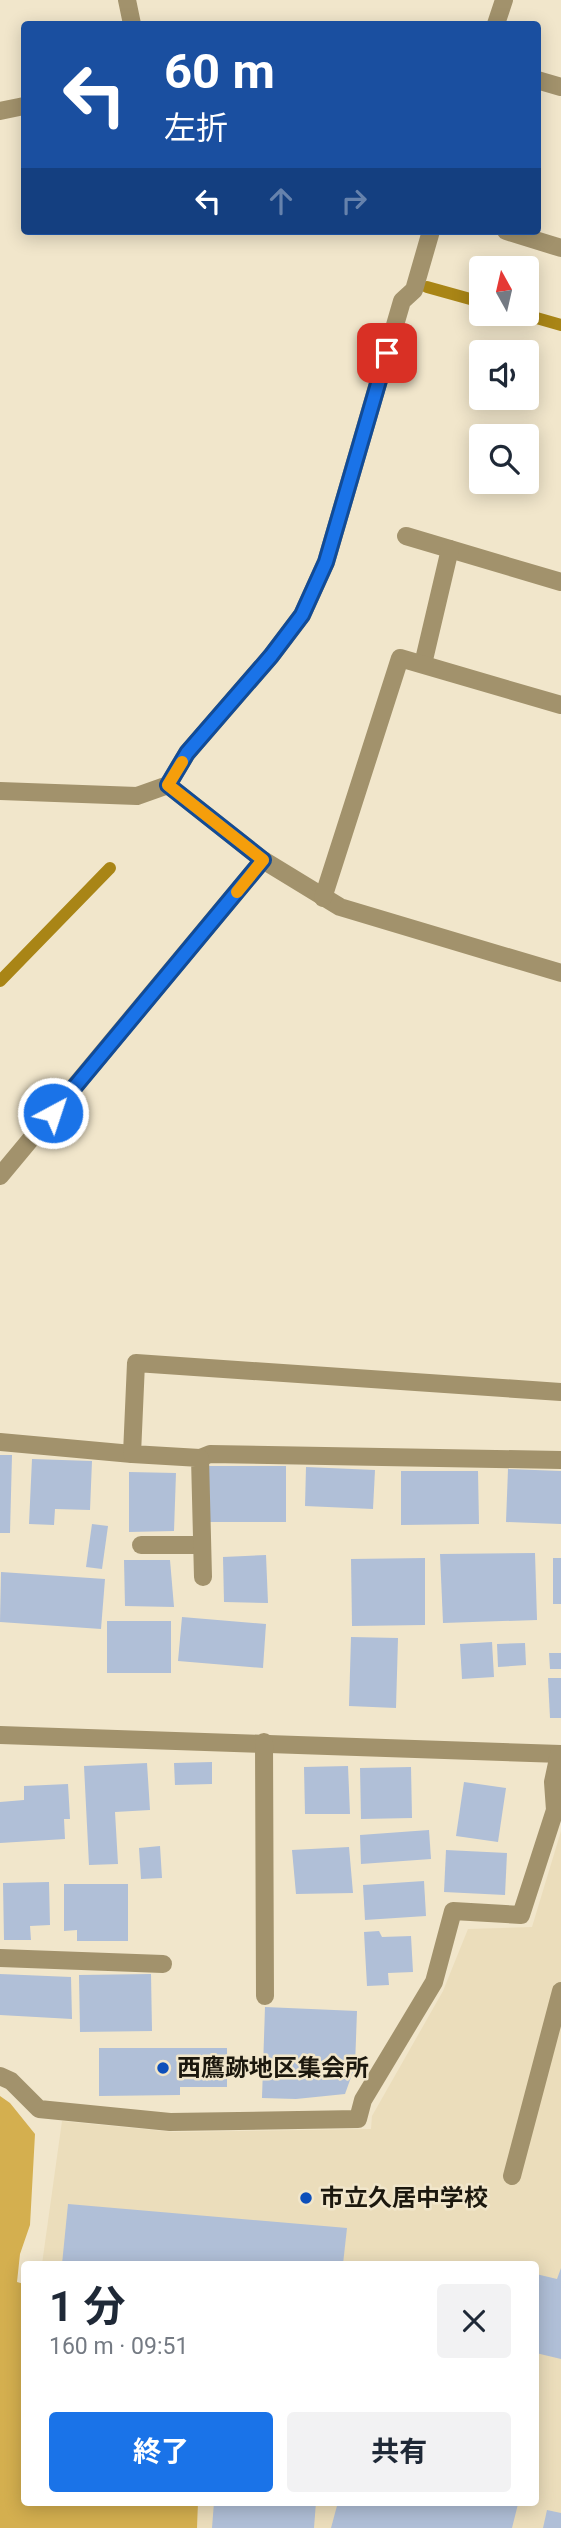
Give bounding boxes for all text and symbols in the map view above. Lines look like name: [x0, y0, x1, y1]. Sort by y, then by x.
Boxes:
text: 60 m: [164, 43, 275, 100]
icon: left: [49, 49, 140, 140]
text: 左折: [164, 109, 228, 147]
icon: left: [189, 182, 227, 220]
icon: ahead: [262, 182, 300, 220]
icon: right: [335, 182, 373, 220]
north arrow: [469, 256, 539, 326]
map controls: [469, 256, 539, 494]
pin: [357, 323, 417, 383]
icon: arrive: [368, 334, 406, 372]
button: sound: [469, 340, 539, 410]
button: search: [469, 424, 539, 494]
position arrow: [16, 1076, 90, 1150]
place label: 西鷹跡地区集会所: [177, 2054, 369, 2082]
marker: 西鷹跡地区集会所: [155, 2060, 171, 2076]
place label: 市立久居中学校: [320, 2184, 488, 2212]
marker: 市立久居中学校: [298, 2190, 314, 2206]
text: 1 分: [49, 2282, 126, 2331]
button: close: [437, 2284, 511, 2358]
text: 160 m · 09:51: [49, 2333, 188, 2360]
button: 終了: [49, 2412, 273, 2492]
button: 共有: [287, 2412, 511, 2492]

